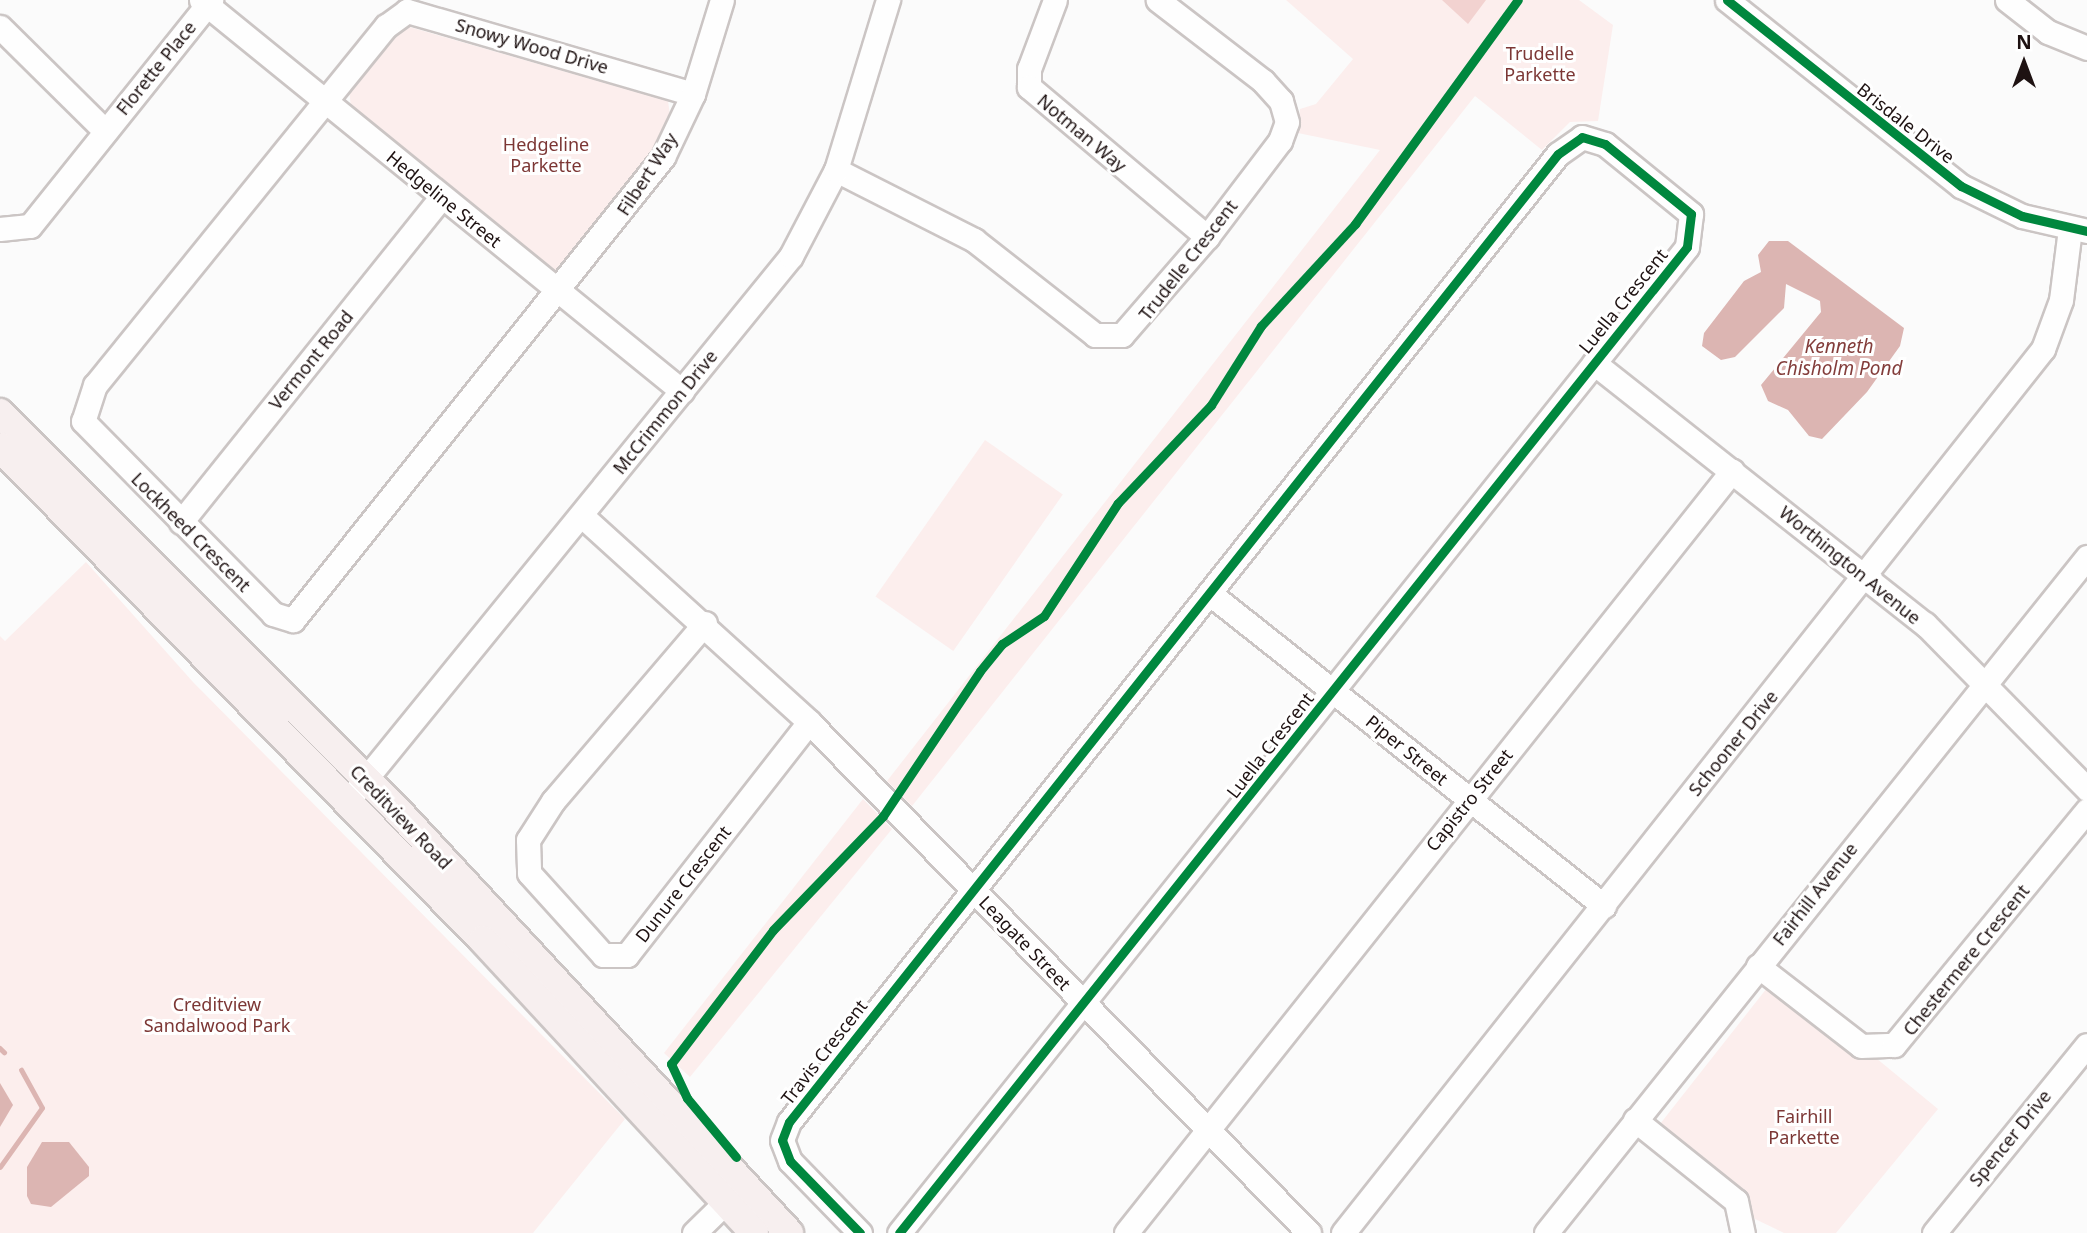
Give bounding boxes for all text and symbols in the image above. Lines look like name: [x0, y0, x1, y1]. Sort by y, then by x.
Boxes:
street label: Snowy Wood Drive: [453, 14, 611, 78]
street label: Florette Place: [112, 17, 200, 119]
north arrow: [1989, 28, 2059, 98]
text: N: [2016, 29, 2032, 55]
park label: Trudelle Parkette: [1504, 43, 1576, 86]
street label: Brisdale Drive: [1853, 78, 1959, 168]
street label: Notman Way: [1033, 90, 1131, 176]
street label: Filbert Way: [612, 129, 682, 219]
park label: Hedgeline Parkette: [503, 134, 589, 176]
street label: Hedgeline Street: [382, 146, 506, 252]
street label: Trudelle Crescent: [1134, 196, 1242, 324]
street label: Luella Crescent: [1574, 244, 1672, 358]
street label: Vermont Road: [264, 306, 358, 414]
water label: Kenneth Chisholm Pond: [1776, 336, 1902, 380]
street label: McCrimmon Drive: [608, 346, 722, 478]
street label: Lockheed Crescent: [127, 468, 255, 596]
street label: Worthington Avenue: [1775, 501, 1925, 629]
street label: Schooner Drive: [1684, 686, 1782, 800]
street label: Luella Crescent: [1222, 688, 1318, 802]
street label: Piper Street: [1362, 710, 1452, 790]
street label: Capistro Street: [1421, 745, 1517, 855]
street label: Creditview Road: [346, 760, 456, 874]
street label: Dunure Crescent: [631, 821, 735, 947]
street label: Fairhill Avenue: [1768, 838, 1862, 950]
street label: Chestermere Crescent: [1898, 880, 2034, 1040]
street label: Leagate Street: [975, 891, 1075, 995]
park label: Creditview Sandalwood Park: [144, 994, 290, 1036]
street label: Travis Crescent: [776, 995, 872, 1109]
street label: Spencer Drive: [1965, 1085, 2055, 1191]
park label: Fairhill Parkette: [1768, 1106, 1840, 1148]

